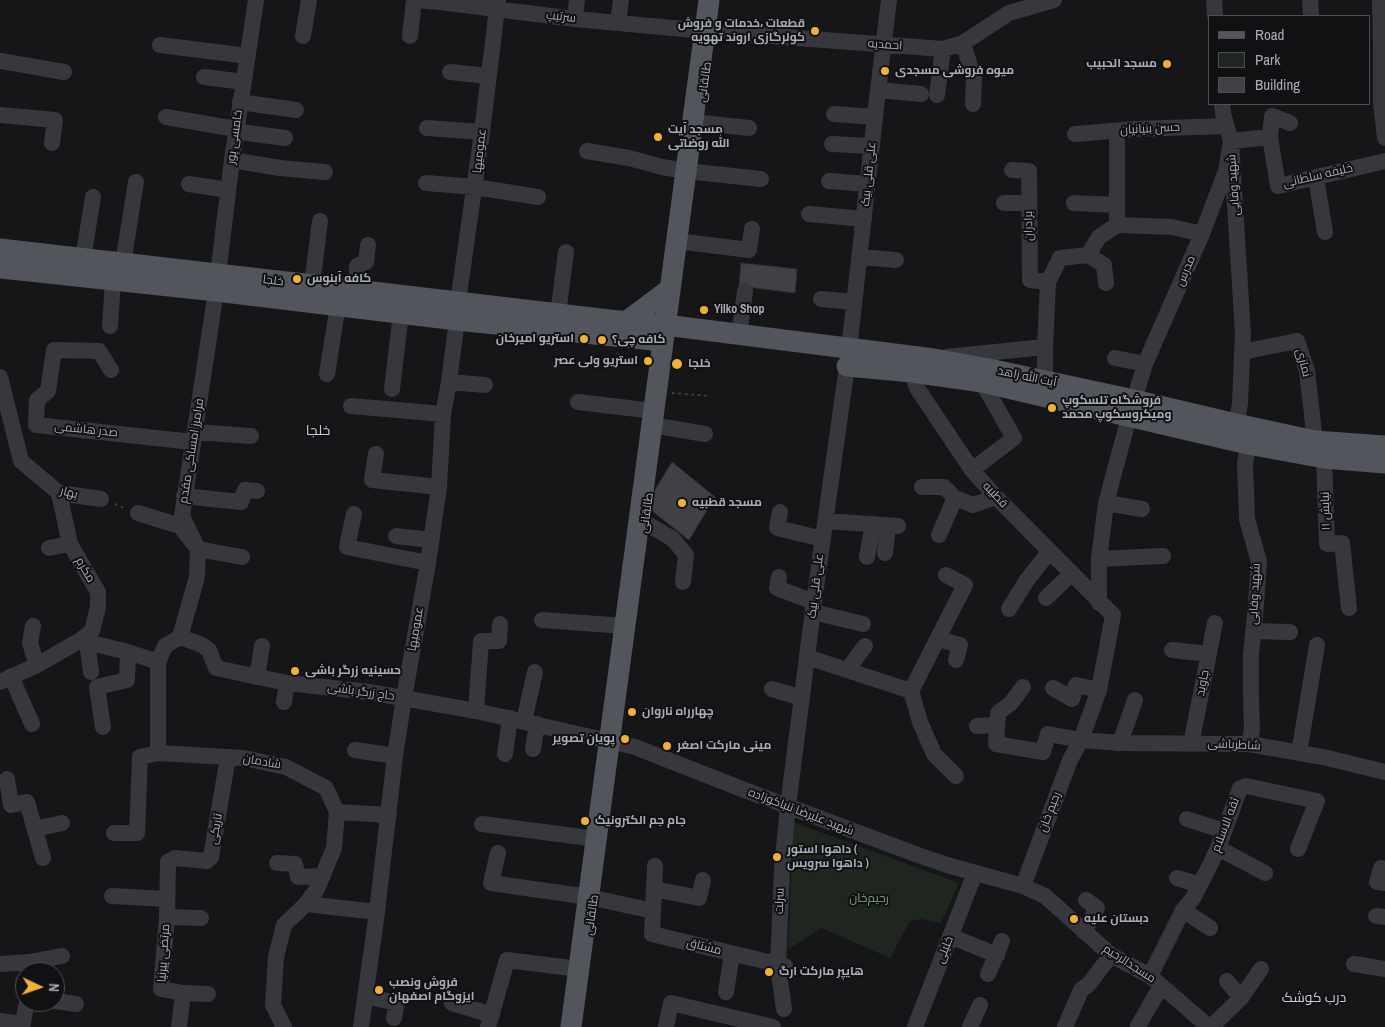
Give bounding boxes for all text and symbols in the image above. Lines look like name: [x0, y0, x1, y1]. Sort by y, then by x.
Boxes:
street label: سرتیپ: [545, 8, 577, 26]
legend: [1208, 15, 1370, 105]
place label: قطعات ،خدمات و فروش کولرگازی اروند تهویه: [678, 17, 805, 45]
text: Road: [1255, 24, 1284, 45]
marker: قطعات ،خدمات و فروش کولرگازی اروند تهویه: [809, 25, 821, 37]
street label: احمدیه: [867, 37, 903, 53]
text: Park: [1255, 49, 1280, 70]
place label: مسجد الحبیب: [1086, 57, 1157, 71]
marker: مسجد الحبیب: [1161, 58, 1173, 70]
street label: طالقانی: [695, 61, 715, 103]
place label: میوه فروشی مسجدی: [895, 64, 1014, 78]
marker: میوه فروشی مسجدی: [879, 65, 891, 77]
text: Building: [1255, 74, 1300, 95]
street label: خامسی پور: [224, 109, 246, 165]
street label: حسن بنیانیان: [1120, 120, 1180, 138]
place label: مسجد آیت الله روضاتی: [668, 123, 730, 151]
street label: عمومیها: [470, 128, 490, 174]
marker: مسجد آیت الله روضاتی: [652, 131, 664, 143]
street label: علی قلی بیک: [858, 141, 880, 207]
street label: شهید وفایی: [1225, 154, 1243, 216]
street label: خلیفه سلطانی: [1282, 161, 1354, 191]
street label: برادران: [1022, 211, 1036, 241]
street label: مدرس: [1173, 254, 1199, 288]
place label: کافه آبنوس: [307, 272, 371, 286]
street label: خلجا: [262, 273, 284, 289]
marker: کافه آبنوس: [291, 273, 303, 285]
place label: Yilko Shop: [714, 303, 764, 317]
marker: Yilko Shop: [698, 304, 710, 316]
place label: استریو امیرخان: [496, 332, 574, 346]
marker: استریو امیرخان: [578, 333, 590, 345]
place label: کافه چی؟: [612, 333, 665, 347]
marker: کافه چی؟: [596, 334, 608, 346]
street label: نمازی: [1292, 347, 1314, 379]
place label: استریو ولی عصر: [554, 354, 638, 368]
marker: استریو ولی عصر: [642, 355, 654, 367]
marker: خلجا: [670, 357, 684, 371]
place label: خلجا: [688, 357, 711, 371]
street label: آیت الله زاهد: [996, 364, 1058, 390]
place label: فروشگاه تلسکوپ ومیکروسکوپ محمد: [1062, 394, 1172, 422]
street label: فرامرز امساکی مقدم: [177, 397, 207, 505]
marker: فروشگاه تلسکوپ ومیکروسکوپ محمد: [1046, 402, 1058, 414]
street label: صدر هاشمی: [53, 420, 119, 440]
district label: خلجا: [306, 423, 330, 439]
street label: قطیبه: [979, 479, 1011, 511]
street label: بهار: [59, 484, 79, 502]
street label: نیایش ۱۱: [1318, 491, 1334, 531]
street label: طالقانی: [637, 492, 657, 534]
place label: مسجد قطبیه: [692, 496, 762, 510]
marker: مسجد قطبیه: [676, 497, 688, 509]
street label: علی قلی بیک: [805, 553, 827, 619]
street label: مکرم: [72, 555, 98, 585]
street label: شهید وفایی: [1246, 563, 1264, 625]
street label: عمومیها: [405, 606, 427, 652]
place label: حسینیه زرگر باشی: [305, 664, 401, 678]
marker: حسینیه زرگر باشی: [289, 665, 301, 677]
street label: جاوید: [1193, 669, 1213, 697]
street label: حاج زرگر باشی: [326, 680, 396, 704]
place label: چهارراه ناروان: [642, 705, 714, 719]
marker: چهارراه ناروان: [626, 706, 638, 718]
place label: پویان تصویر: [553, 732, 615, 746]
marker: پویان تصویر: [619, 733, 631, 745]
street label: شاطرباشی: [1207, 736, 1261, 754]
place label: مینی مارکت اصغر: [677, 739, 771, 753]
marker: مینی مارکت اصغر: [661, 740, 673, 752]
street label: شادمان: [242, 752, 282, 772]
street label: شهید علیرضا تنباکوزاده: [746, 785, 856, 839]
street label: رحیم خان: [1036, 790, 1064, 834]
street label: ثقه الاسلام: [1209, 796, 1243, 854]
street label: تاریکی: [206, 812, 226, 846]
place label: جام جم الکترونیک: [595, 814, 686, 828]
marker: جام جم الکترونیک: [579, 815, 591, 827]
place label: داهوا استور ( داهوا سرویس ): [787, 843, 869, 871]
marker: داهوا استور ( داهوا سرویس ): [771, 851, 783, 863]
street label: سرلت: [772, 888, 788, 914]
park label: رحیم‌خان: [849, 892, 889, 906]
street label: طالقانی: [582, 894, 602, 936]
place label: دبستان علیه: [1084, 912, 1149, 926]
marker: دبستان علیه: [1068, 913, 1080, 925]
street label: مرتضی پیرنیا: [155, 923, 173, 983]
street label: خلیلی: [933, 934, 957, 966]
street label: مشتاق: [685, 936, 723, 958]
street label: مسجدالرحیم: [1100, 942, 1158, 986]
north arrow: [15, 962, 65, 1012]
place label: هایپر مارکت ارگ: [779, 965, 864, 979]
marker: هایپر مارکت ارگ: [763, 966, 775, 978]
place label: فروش ونصب ایزوگام اصفهان: [389, 976, 474, 1004]
text: N: [45, 983, 63, 992]
marker: فروش ونصب ایزوگام اصفهان: [373, 984, 385, 996]
district label: درب کوشک: [1282, 990, 1346, 1006]

